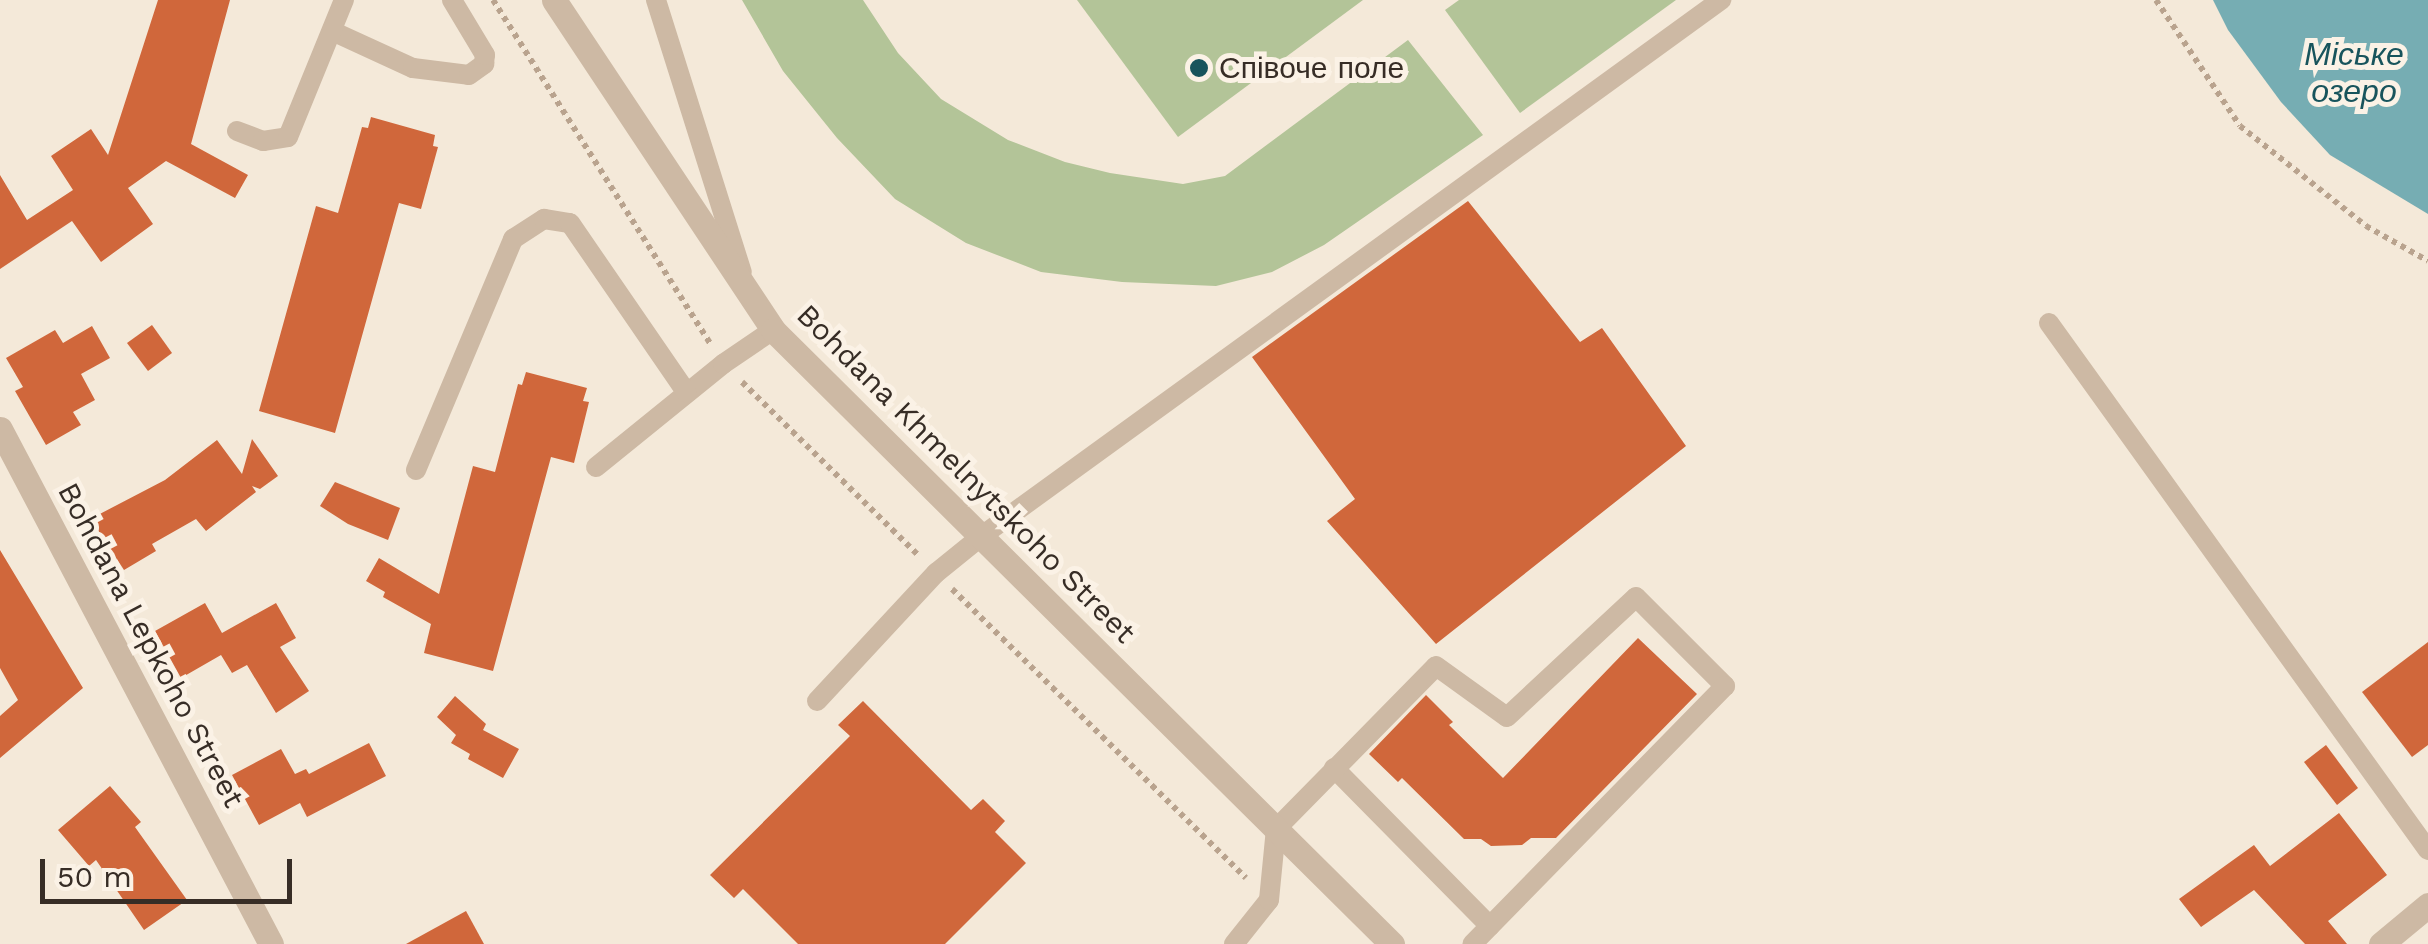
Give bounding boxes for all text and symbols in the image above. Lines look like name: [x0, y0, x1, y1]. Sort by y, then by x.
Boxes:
water label: Міське озеро: [2304, 36, 2404, 111]
place label: Співоче поле: [1219, 50, 1404, 86]
marker: Співоче поле: [1188, 57, 1210, 79]
street label: Bohdana Khmelnytskoho Street: [789, 297, 1143, 651]
street label: Bohdana Lepkoho Street: [50, 476, 252, 814]
scale bar: [45, 839, 298, 901]
text: 50 m: [57, 859, 132, 894]

